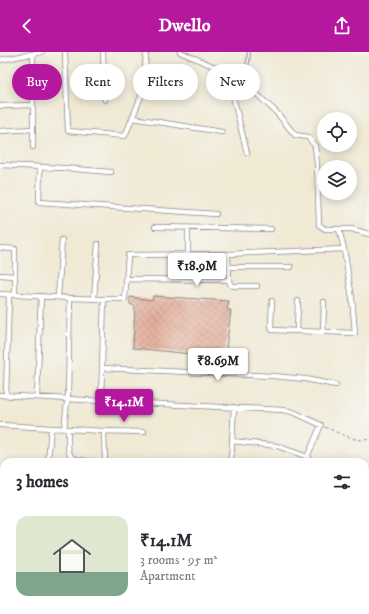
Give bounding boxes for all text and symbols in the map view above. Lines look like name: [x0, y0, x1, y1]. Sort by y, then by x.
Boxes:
icon: back: [16, 15, 38, 37]
text: Dwello: [159, 15, 210, 37]
icon: share: [331, 15, 353, 37]
chip: Buy: [12, 64, 62, 100]
chip: Rent: [70, 64, 125, 100]
chip: Filters: [133, 64, 198, 100]
chip: New: [206, 64, 260, 100]
map controls: [317, 112, 357, 200]
button: locate: [317, 112, 357, 152]
button: layers: [317, 160, 357, 200]
pin: ₹18.9M: [164, 253, 230, 287]
text: ₹18.9M: [177, 258, 217, 274]
pin: ₹8.69M: [185, 348, 251, 382]
text: ₹8.69M: [197, 353, 239, 369]
pin: ₹14.1M: [91, 389, 157, 423]
text: ₹14.1M: [104, 394, 144, 410]
text: 3 homes: [16, 471, 69, 493]
icon: filters: [331, 471, 353, 493]
text: ₹14.1M: [140, 530, 192, 552]
icon: home: [48, 532, 96, 580]
text: 3 rooms · 95 m²: [140, 552, 217, 568]
text: Apartment: [140, 568, 195, 584]

